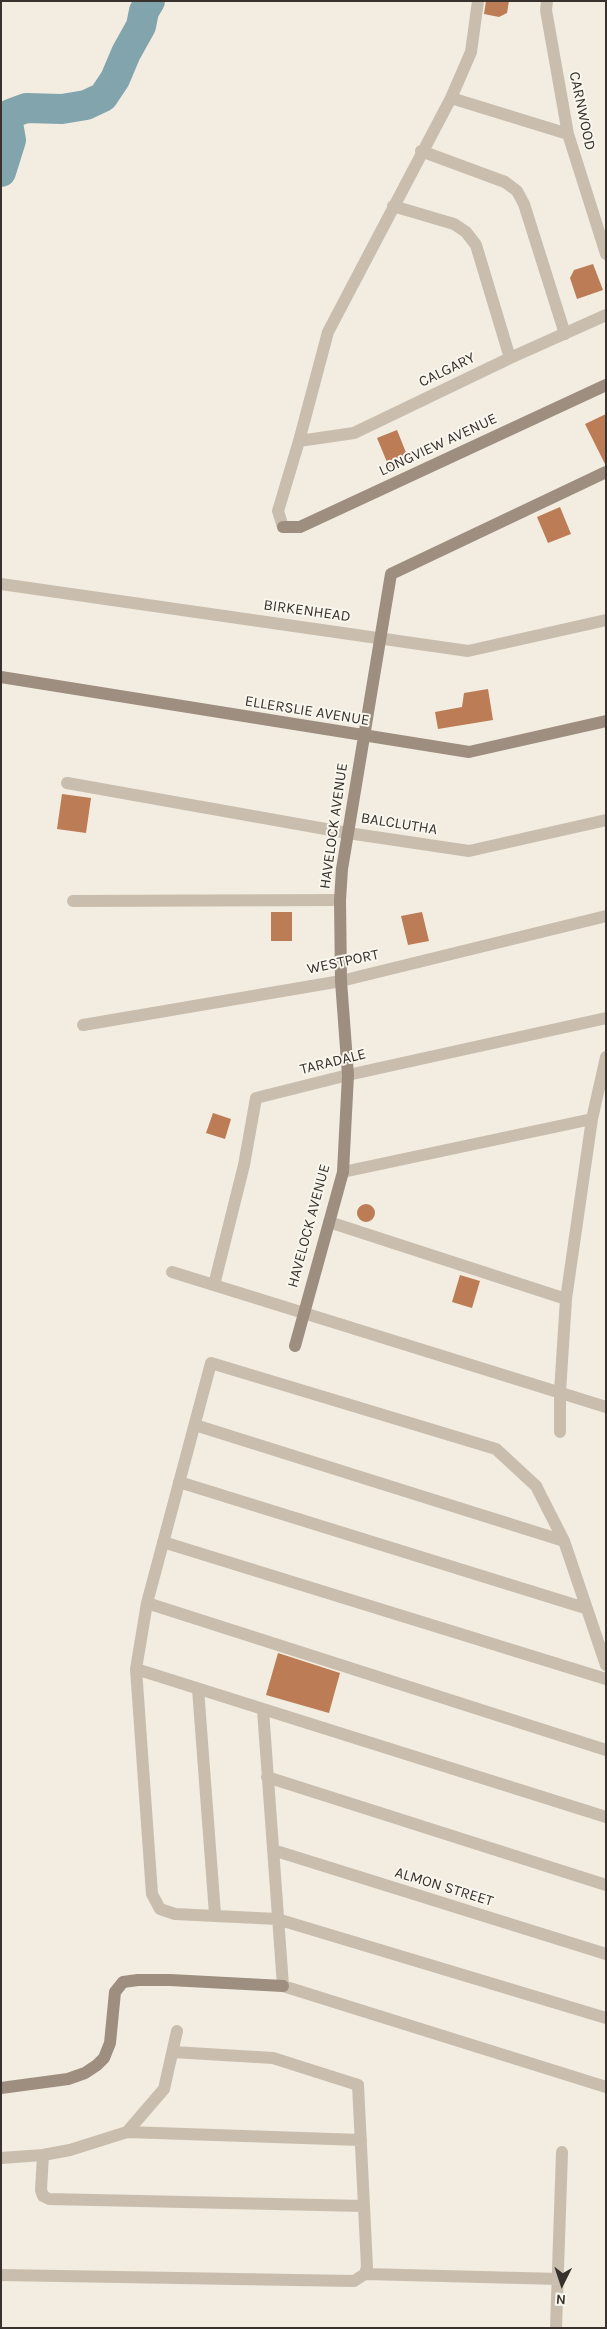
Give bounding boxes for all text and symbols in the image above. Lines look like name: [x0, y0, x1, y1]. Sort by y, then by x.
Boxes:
street label: CARNWOOD: [565, 70, 599, 152]
street label: CALGARY: [416, 349, 478, 391]
street label: LONGVIEW AVENUE: [376, 410, 500, 480]
street label: BIRKENHEAD: [262, 596, 352, 626]
street label: ELLERSLIE AVENUE: [243, 692, 371, 730]
street label: HAVELOCK AVENUE: [316, 762, 352, 890]
street label: BALCLUTHA: [360, 809, 438, 839]
street label: WESTPORT: [305, 946, 381, 978]
street label: TARADALE: [298, 1045, 368, 1079]
street label: HAVELOCK AVENUE: [284, 1162, 334, 1290]
street label: ALMON STREET: [393, 1863, 495, 1911]
north arrow: [537, 2259, 587, 2309]
text: N: [555, 2291, 567, 2308]

